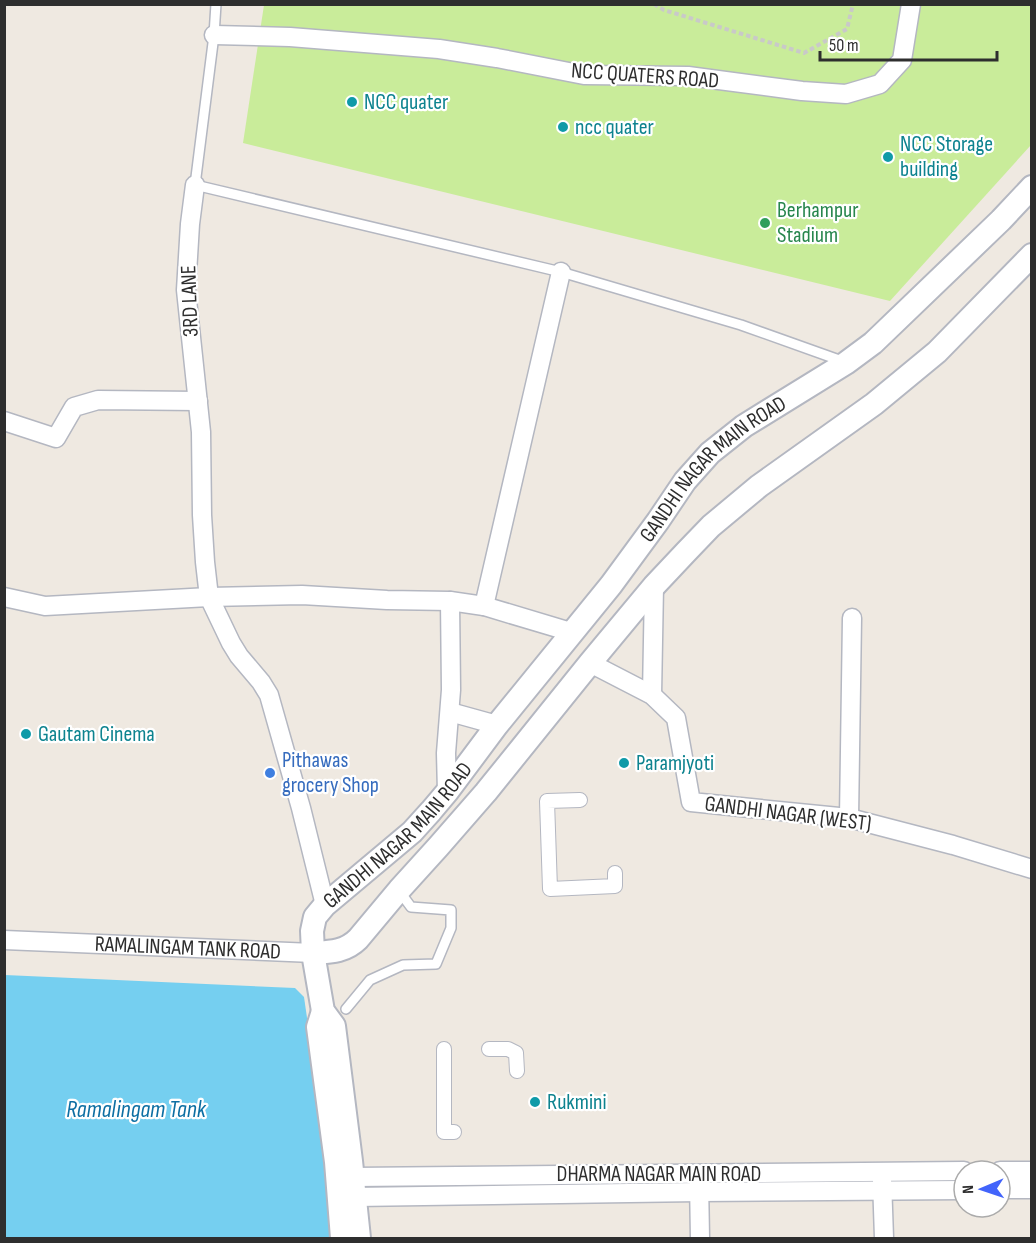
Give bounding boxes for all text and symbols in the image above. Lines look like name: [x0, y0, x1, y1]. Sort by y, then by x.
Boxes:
scale bar: [820, 24, 997, 62]
text: 50 m: [829, 35, 859, 56]
street label: NCC QUATERS ROAD: [570, 57, 720, 95]
place label: NCC quater: [364, 89, 448, 116]
marker: NCC quater: [345, 95, 359, 109]
place label: ncc quater: [575, 114, 654, 141]
marker: ncc quater: [556, 120, 570, 134]
place label: NCC Storage building: [900, 131, 993, 183]
marker: NCC Storage building: [881, 150, 895, 164]
place label: Berhampur Stadium: [777, 197, 859, 249]
marker: Berhampur Stadium: [758, 216, 772, 230]
street label: 3RD LANE: [175, 265, 205, 337]
street label: GANDHI NAGAR MAIN ROAD: [634, 390, 791, 547]
place label: Gautam Cinema: [38, 721, 155, 748]
marker: Gautam Cinema: [19, 727, 33, 741]
place label: Pithawas grocery Shop: [282, 747, 379, 799]
place label: Paramjyoti: [636, 750, 714, 777]
marker: Paramjyoti: [617, 756, 631, 770]
street label: GANDHI NAGAR MAIN ROAD: [318, 757, 478, 914]
marker: Pithawas grocery Shop: [263, 766, 277, 780]
street label: GANDHI NAGAR (WEST): [703, 790, 873, 838]
street label: RAMALINGAM TANK ROAD: [94, 930, 281, 965]
place label: Rukmini: [547, 1089, 607, 1116]
water label: Ramalingam Tank: [66, 1095, 207, 1124]
marker: Rukmini: [528, 1095, 542, 1109]
north arrow: [952, 1159, 1012, 1219]
street label: DHARMA NAGAR MAIN ROAD: [557, 1161, 761, 1188]
text: N: [959, 1185, 978, 1194]

